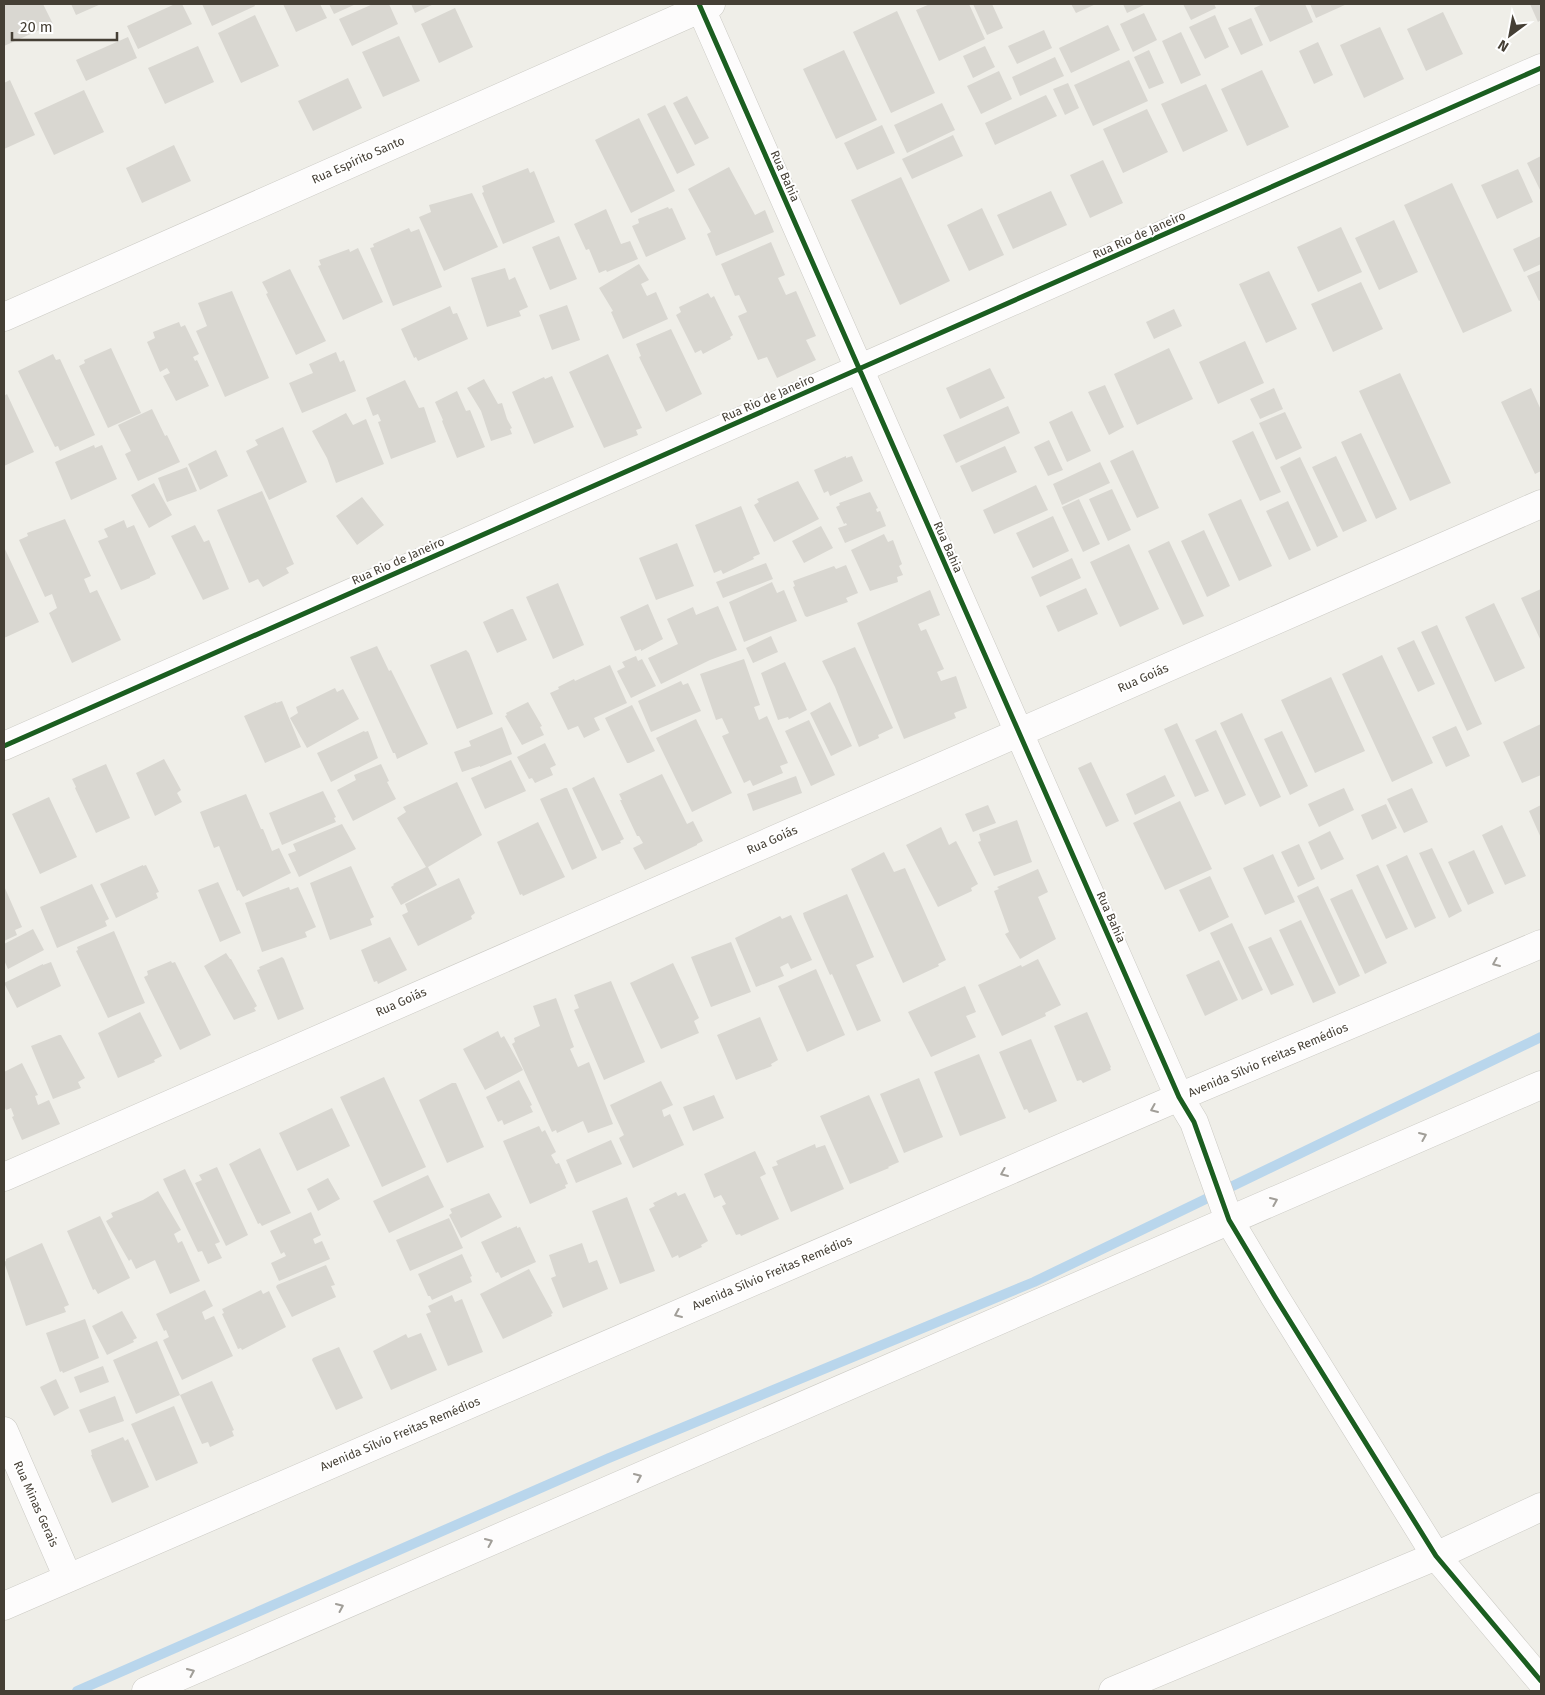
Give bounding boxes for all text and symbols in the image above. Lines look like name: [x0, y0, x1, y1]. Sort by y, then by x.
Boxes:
scale bar: [12, 10, 118, 42]
north arrow: [1485, 10, 1535, 60]
text: 20 m: [20, 18, 53, 36]
text: N: [1495, 36, 1512, 55]
street label: Rua Espírito Santo: [309, 133, 407, 187]
street label: Rua Bahia: [767, 148, 803, 204]
street label: Rua Rio de Janeiro: [1090, 208, 1188, 262]
street label: Rua Rio de Janeiro: [719, 371, 817, 425]
street label: Rua Bahia: [930, 519, 966, 575]
street label: Rua Rio de Janeiro: [349, 534, 447, 588]
street label: Rua Goiás: [1116, 660, 1171, 695]
street label: Rua Goiás: [745, 822, 800, 857]
street label: Rua Bahia: [1093, 889, 1129, 945]
one-way arrow: [1492, 957, 1501, 967]
street label: Rua Goiás: [374, 984, 429, 1019]
street label: Avenida Sílvio Freitas Remédios: [1186, 1020, 1350, 1100]
one-way arrow: [1150, 1103, 1158, 1113]
one-way arrow: [1418, 1132, 1427, 1143]
one-way arrow: [1000, 1167, 1009, 1177]
one-way arrow: [1269, 1196, 1278, 1207]
street label: Avenida Sílvio Freitas Remédios: [690, 1233, 854, 1313]
one-way arrow: [674, 1307, 683, 1318]
street label: Avenida Sílvio Freitas Remédios: [318, 1394, 482, 1474]
street label: Rua Minas Gerais: [11, 1459, 61, 1550]
one-way arrow: [633, 1473, 642, 1484]
one-way arrow: [484, 1538, 493, 1549]
one-way arrow: [335, 1602, 344, 1613]
one-way arrow: [186, 1667, 195, 1678]

